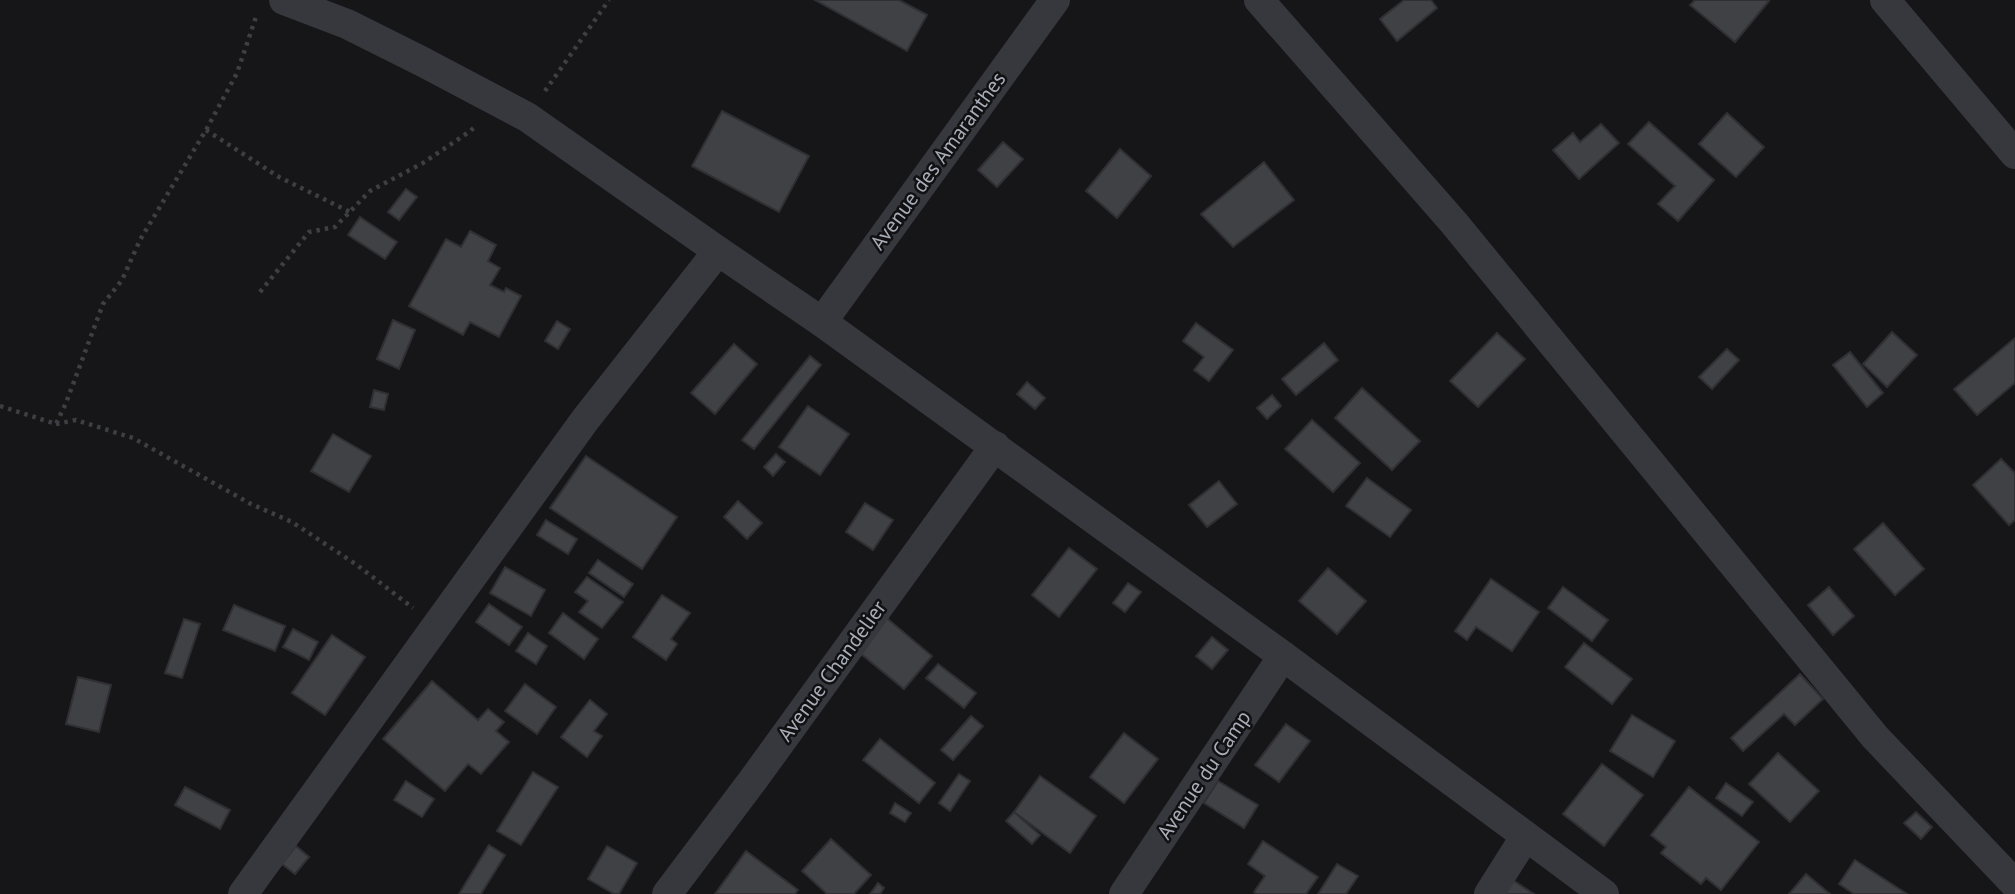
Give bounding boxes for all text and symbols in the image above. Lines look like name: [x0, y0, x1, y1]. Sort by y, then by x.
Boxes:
street label: Avenue des Amaranthes: [864, 66, 1011, 255]
street label: Avenue Chandelier: [771, 595, 892, 747]
street label: Avenue du Camp: [1150, 705, 1257, 844]

